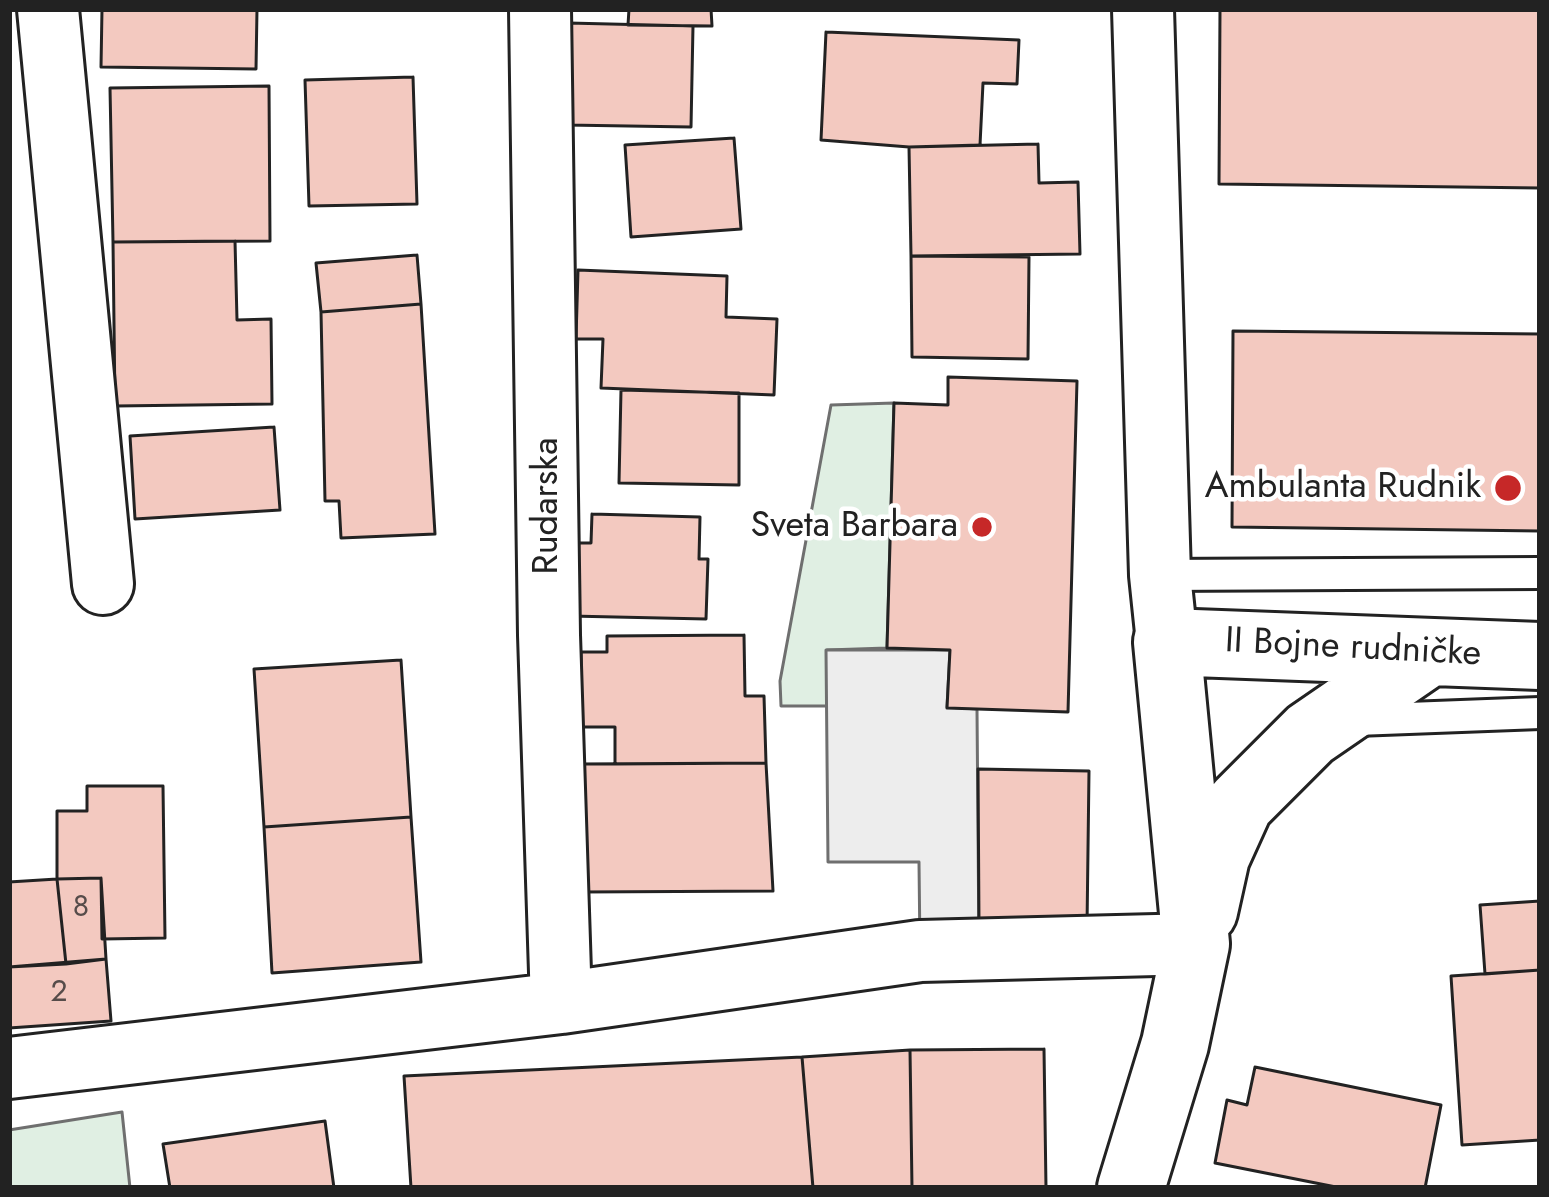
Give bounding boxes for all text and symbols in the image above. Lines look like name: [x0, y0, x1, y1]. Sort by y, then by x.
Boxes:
street label: Rudarska: [526, 438, 570, 574]
place label: Ambulanta Rudnik: [1205, 466, 1481, 510]
marker: Ambulanta Rudnik: [1492, 472, 1524, 504]
place label: Sveta Barbara: [750, 505, 958, 549]
marker: Sveta Barbara: [969, 514, 995, 540]
street label: II Bojne rudničke: [1224, 621, 1482, 677]
house number: 8: [73, 891, 89, 927]
house number: 2: [50, 976, 68, 1012]

